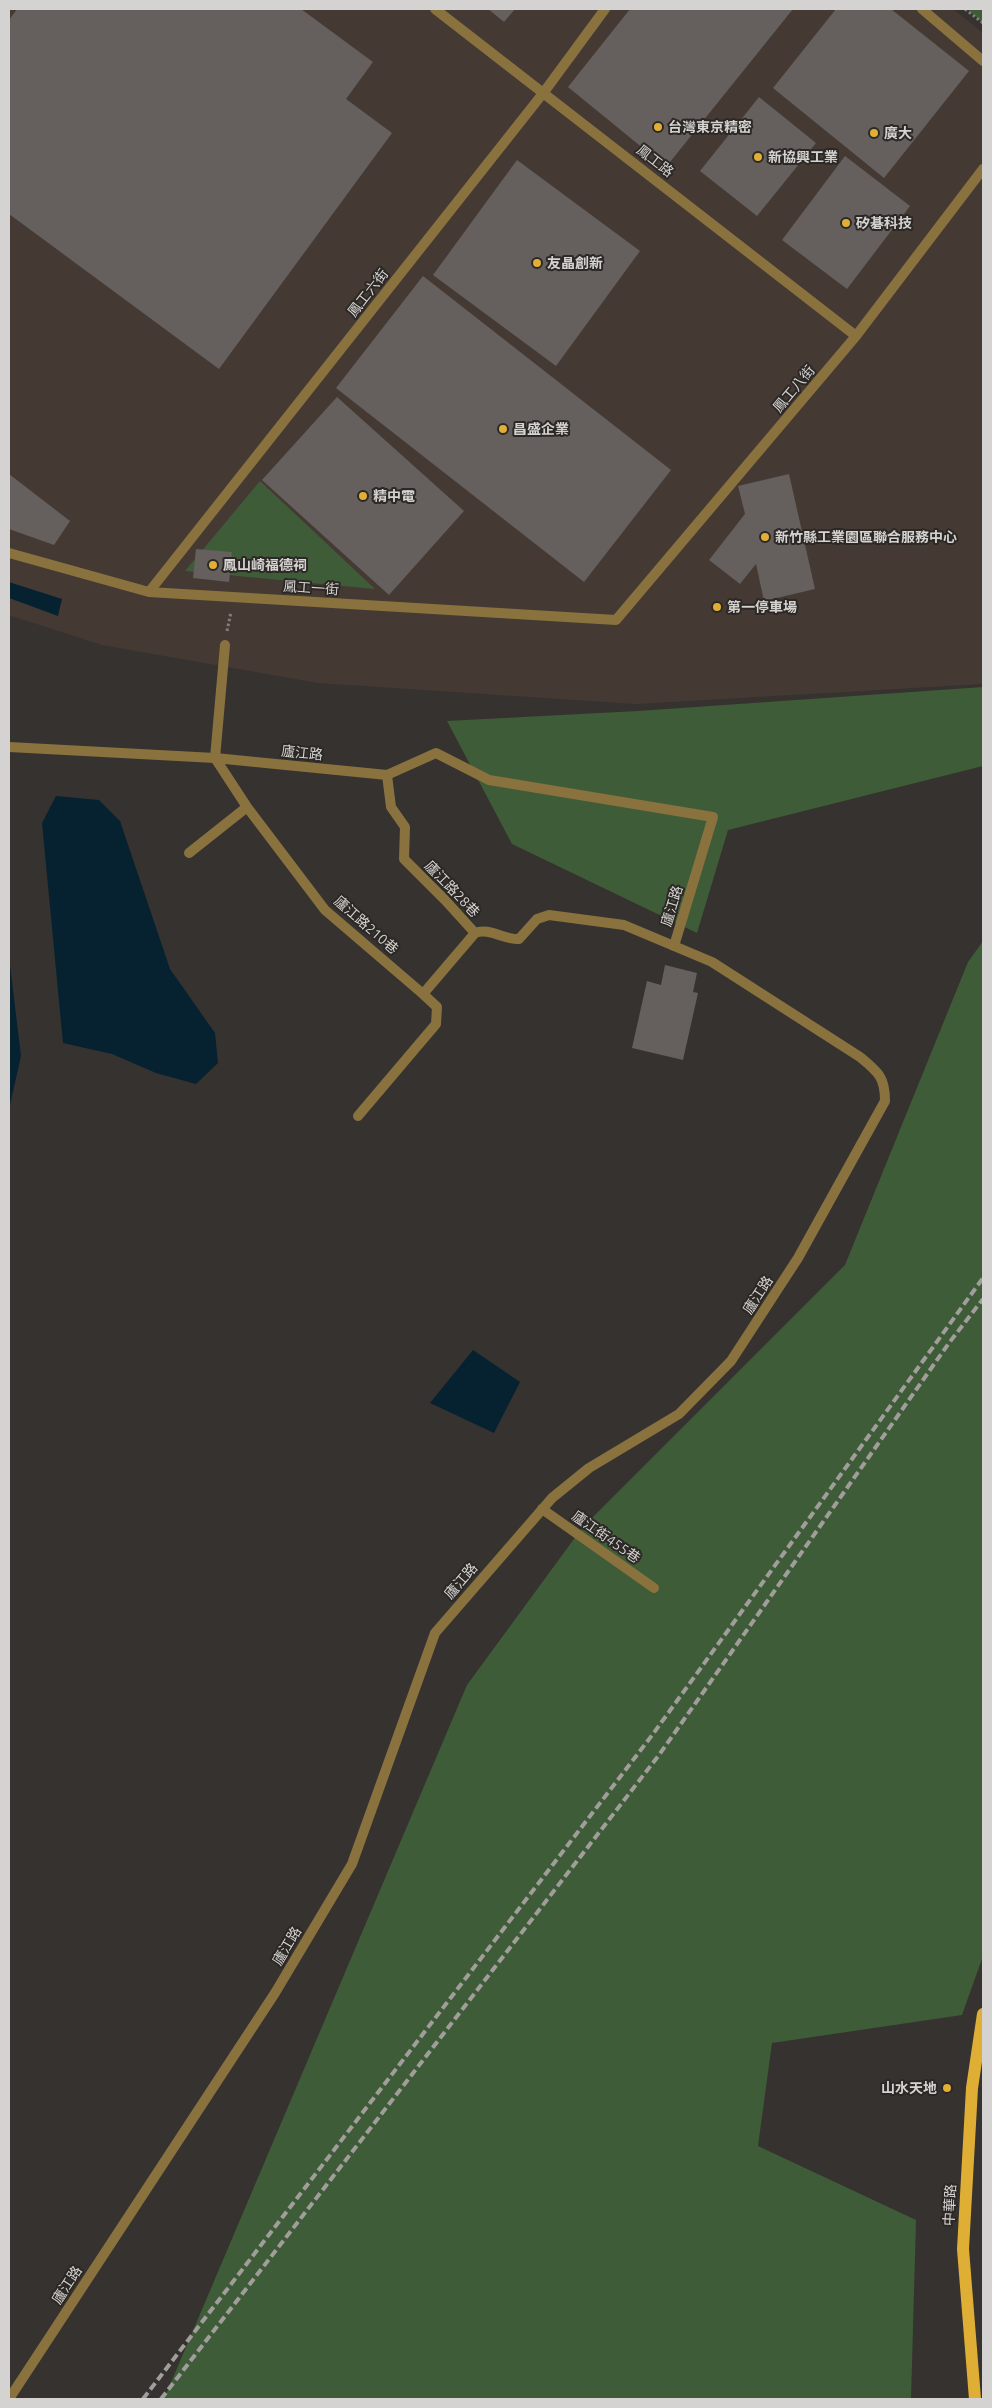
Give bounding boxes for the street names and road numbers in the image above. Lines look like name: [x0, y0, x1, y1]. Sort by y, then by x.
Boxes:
street label: 鳳工路: [633, 141, 677, 181]
street label: 鳳工六街: [344, 266, 392, 320]
street label: 鳳工八街: [770, 362, 818, 416]
street label: 鳳工一街: [282, 578, 340, 598]
street label: 廬江路: [280, 742, 324, 764]
street label: 廬江路28巷: [421, 857, 483, 921]
street label: 廬江路: [658, 883, 686, 929]
street label: 廬江路210巷: [330, 893, 402, 957]
street label: 廬江路: [740, 1273, 776, 1317]
street label: 廬江街455巷: [569, 1507, 643, 1567]
street label: 廬江路: [441, 1560, 481, 1602]
street label: 廬江路: [269, 1924, 305, 1968]
street label: 中華路: [941, 2184, 959, 2226]
street label: 廬江路: [49, 2263, 85, 2307]

